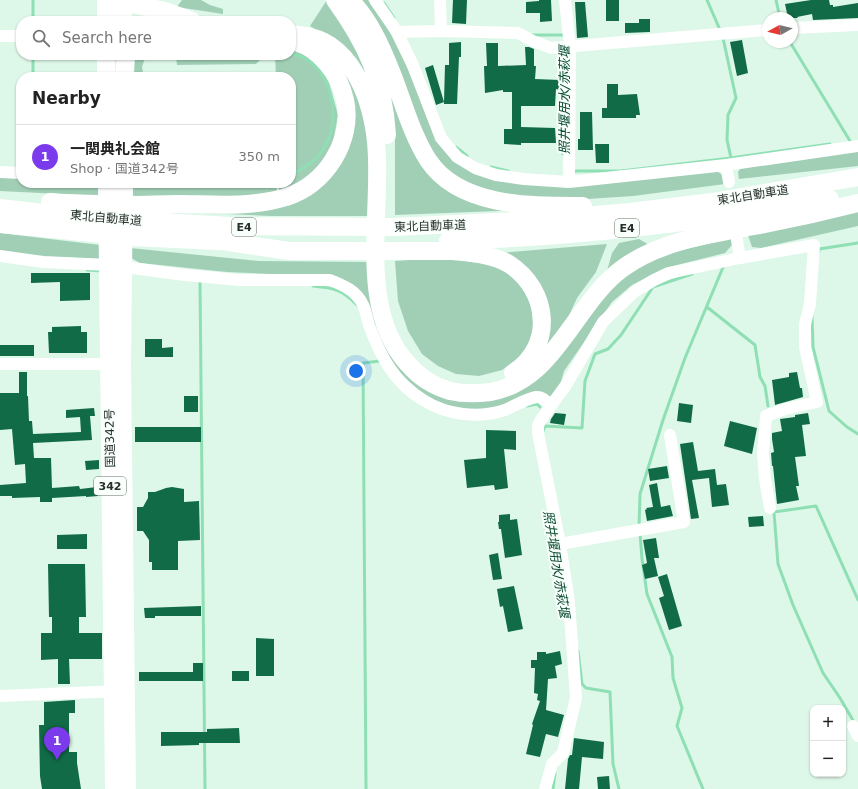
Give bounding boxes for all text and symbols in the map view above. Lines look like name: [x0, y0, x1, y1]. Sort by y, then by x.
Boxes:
north arrow: [762, 12, 798, 48]
search box: [16, 16, 296, 60]
icon: search: [30, 27, 52, 49]
text: Search here: [62, 29, 152, 47]
water label: 照井堰用水/赤萩堰: [557, 44, 572, 154]
text: Nearby: [32, 88, 101, 108]
text: 一関典礼会館: [70, 140, 160, 158]
text: 1: [40, 149, 50, 164]
text: 350 m: [238, 149, 280, 164]
text: Shop · 国道342号: [70, 161, 179, 176]
street label: 東北自動車道: [716, 182, 790, 208]
street label: 東北自動車道: [70, 208, 142, 228]
road number: E4: [232, 218, 256, 236]
street label: 東北自動車道: [394, 218, 466, 234]
road number: E4: [615, 219, 639, 237]
your location: [346, 361, 366, 381]
street label: 国道342号: [102, 408, 118, 468]
road number: 342: [94, 477, 126, 495]
water label: 照井堰用水/赤萩堰: [541, 509, 573, 621]
map controls: [810, 705, 846, 777]
button: +: [810, 705, 846, 741]
pin: 1: [44, 727, 70, 760]
button: −: [810, 741, 846, 777]

